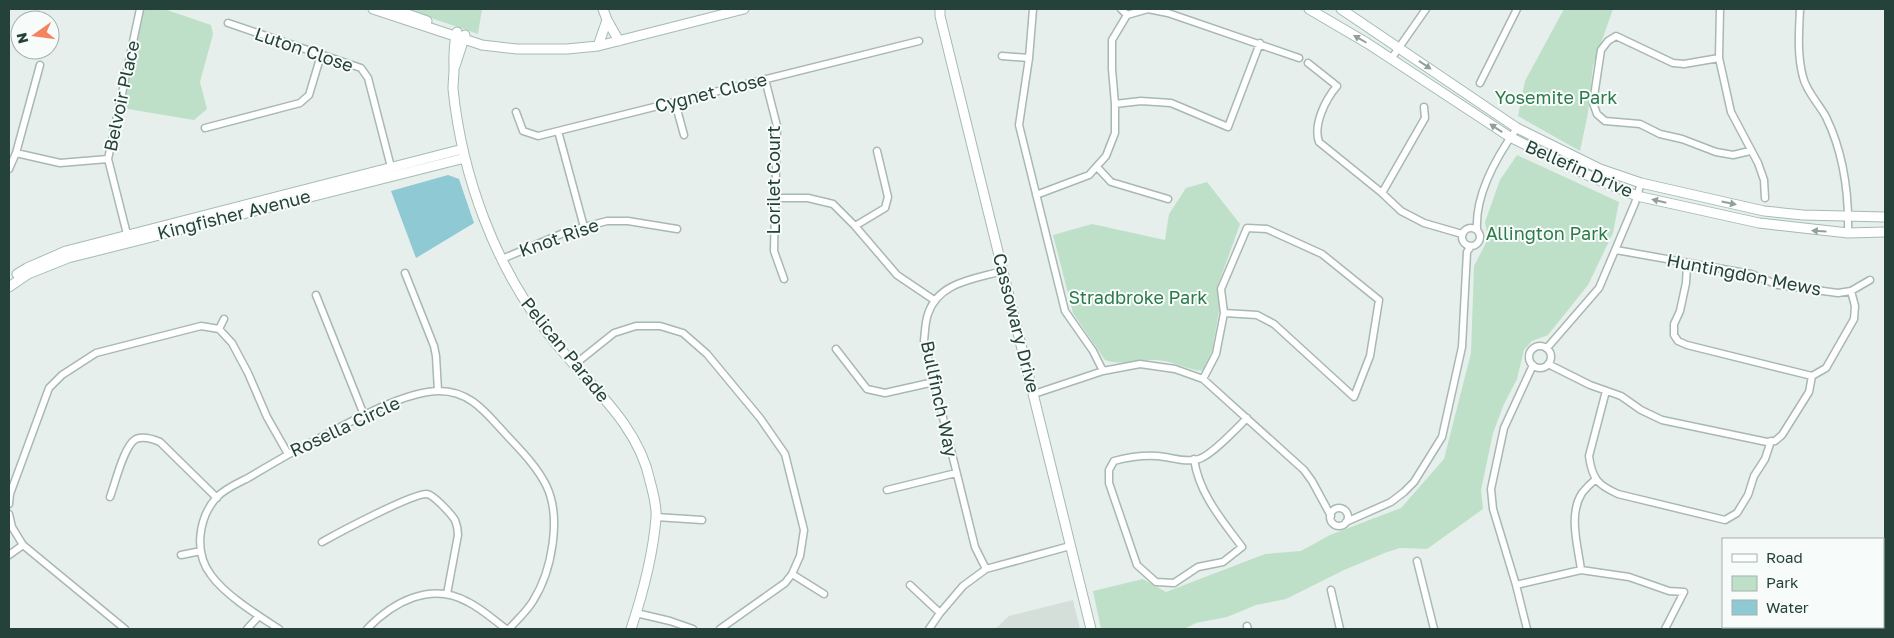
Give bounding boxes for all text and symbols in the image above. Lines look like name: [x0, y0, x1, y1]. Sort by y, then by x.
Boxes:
north arrow: [10, 10, 60, 60]
street label: Luton Close: [252, 22, 357, 76]
text: N: [12, 31, 31, 45]
one-way arrow: [1354, 34, 1367, 43]
street label: Belvoir Place: [99, 38, 144, 153]
one-way arrow: [1418, 60, 1432, 70]
street label: Cygnet Close: [652, 67, 769, 117]
park label: Yosemite Park: [1495, 86, 1617, 108]
one-way arrow: [1489, 123, 1503, 133]
street label: Lorilet Court: [762, 126, 784, 234]
street label: Bellefin Drive: [1522, 135, 1637, 202]
street label: Kingfisher Avenue: [155, 184, 313, 244]
one-way arrow: [1652, 197, 1667, 205]
one-way arrow: [1721, 199, 1736, 207]
street label: Knot Rise: [516, 213, 602, 261]
park label: Allington Park: [1486, 222, 1608, 244]
one-way arrow: [1811, 226, 1827, 234]
street label: Huntingdon Mews: [1665, 248, 1823, 300]
street label: Cassowary Drive: [989, 251, 1045, 395]
park label: Stradbroke Park: [1069, 286, 1207, 308]
street label: Pelican Parade: [517, 293, 615, 406]
street label: Bullfinch Way: [917, 339, 963, 459]
street label: Rosella Circle: [286, 391, 403, 461]
legend: [1722, 538, 1884, 628]
text: Road: [1766, 548, 1803, 566]
text: Park: [1766, 573, 1799, 591]
text: Water: [1766, 598, 1809, 616]

